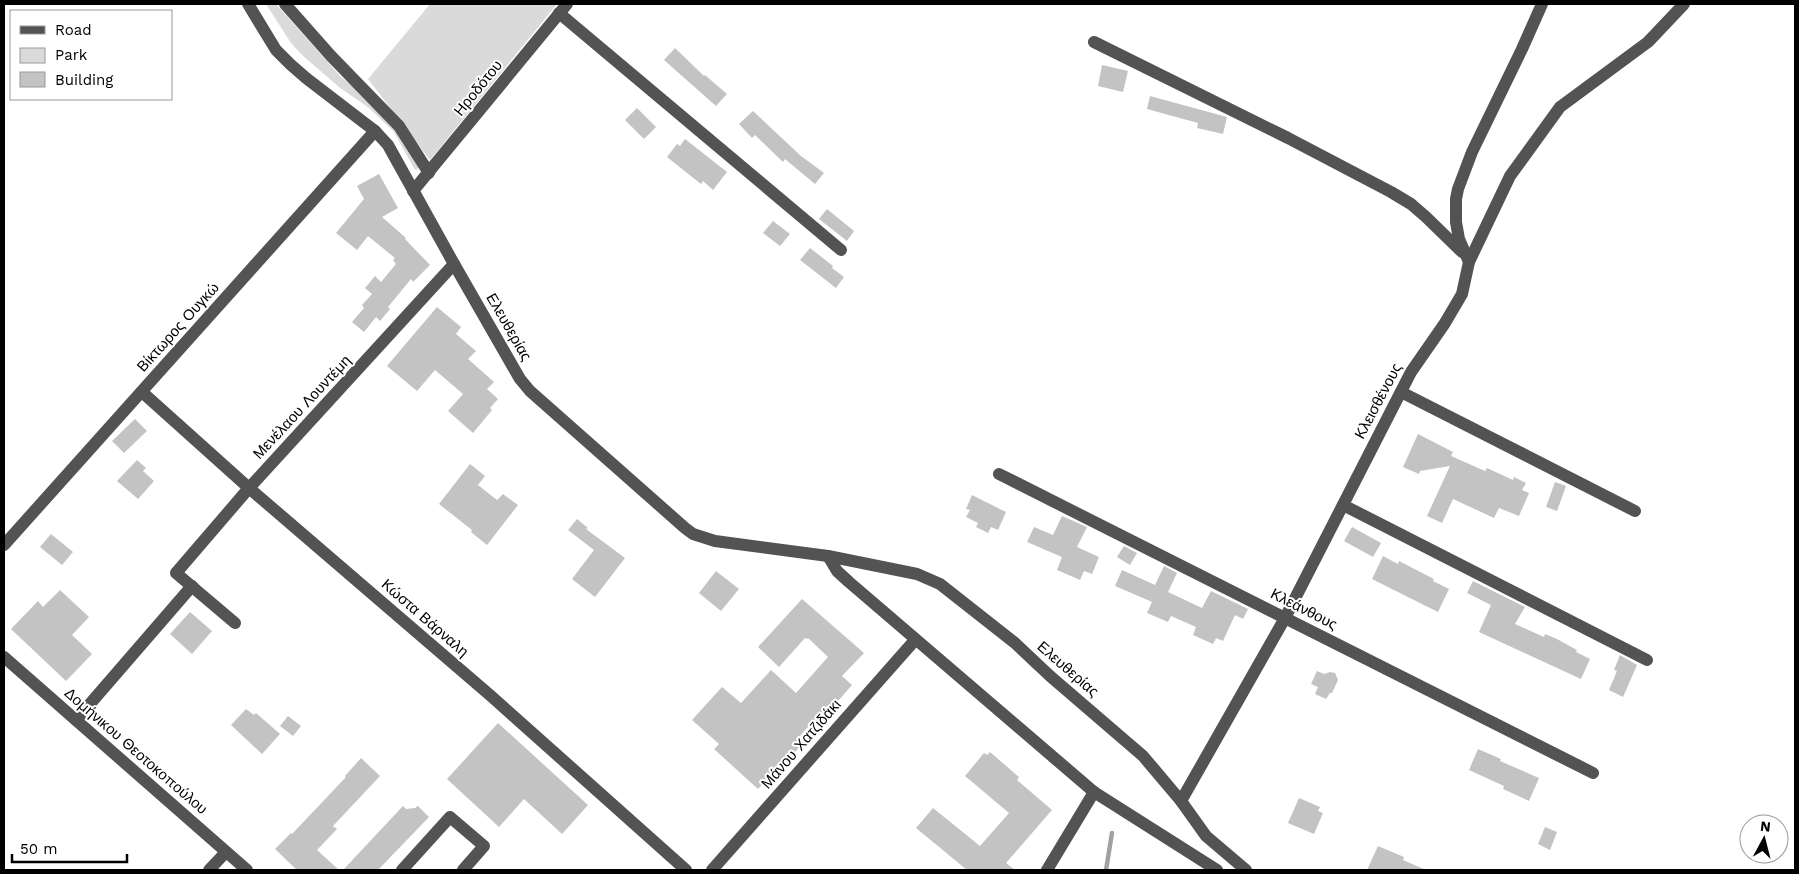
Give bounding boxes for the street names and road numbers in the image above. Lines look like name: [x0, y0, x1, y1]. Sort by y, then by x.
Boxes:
street label: Ηροδότου: [450, 57, 506, 119]
street label: Βίκτωρος Ουγκώ: [133, 278, 223, 375]
street label: Ελευθερίας: [482, 290, 536, 364]
street label: Μενέλαου Λουντέμη: [249, 351, 355, 463]
street label: Κλεισθένους: [1351, 360, 1405, 442]
street label: Κώστα Βάρναλη: [378, 575, 472, 661]
street label: Κλεάνθους: [1268, 585, 1340, 633]
street label: Ελευθερίας: [1034, 638, 1102, 700]
street label: Δομήνικου Θεοτοκοπούλου: [61, 684, 211, 818]
street label: Μάνου Χατζιδάκι: [757, 696, 845, 792]

